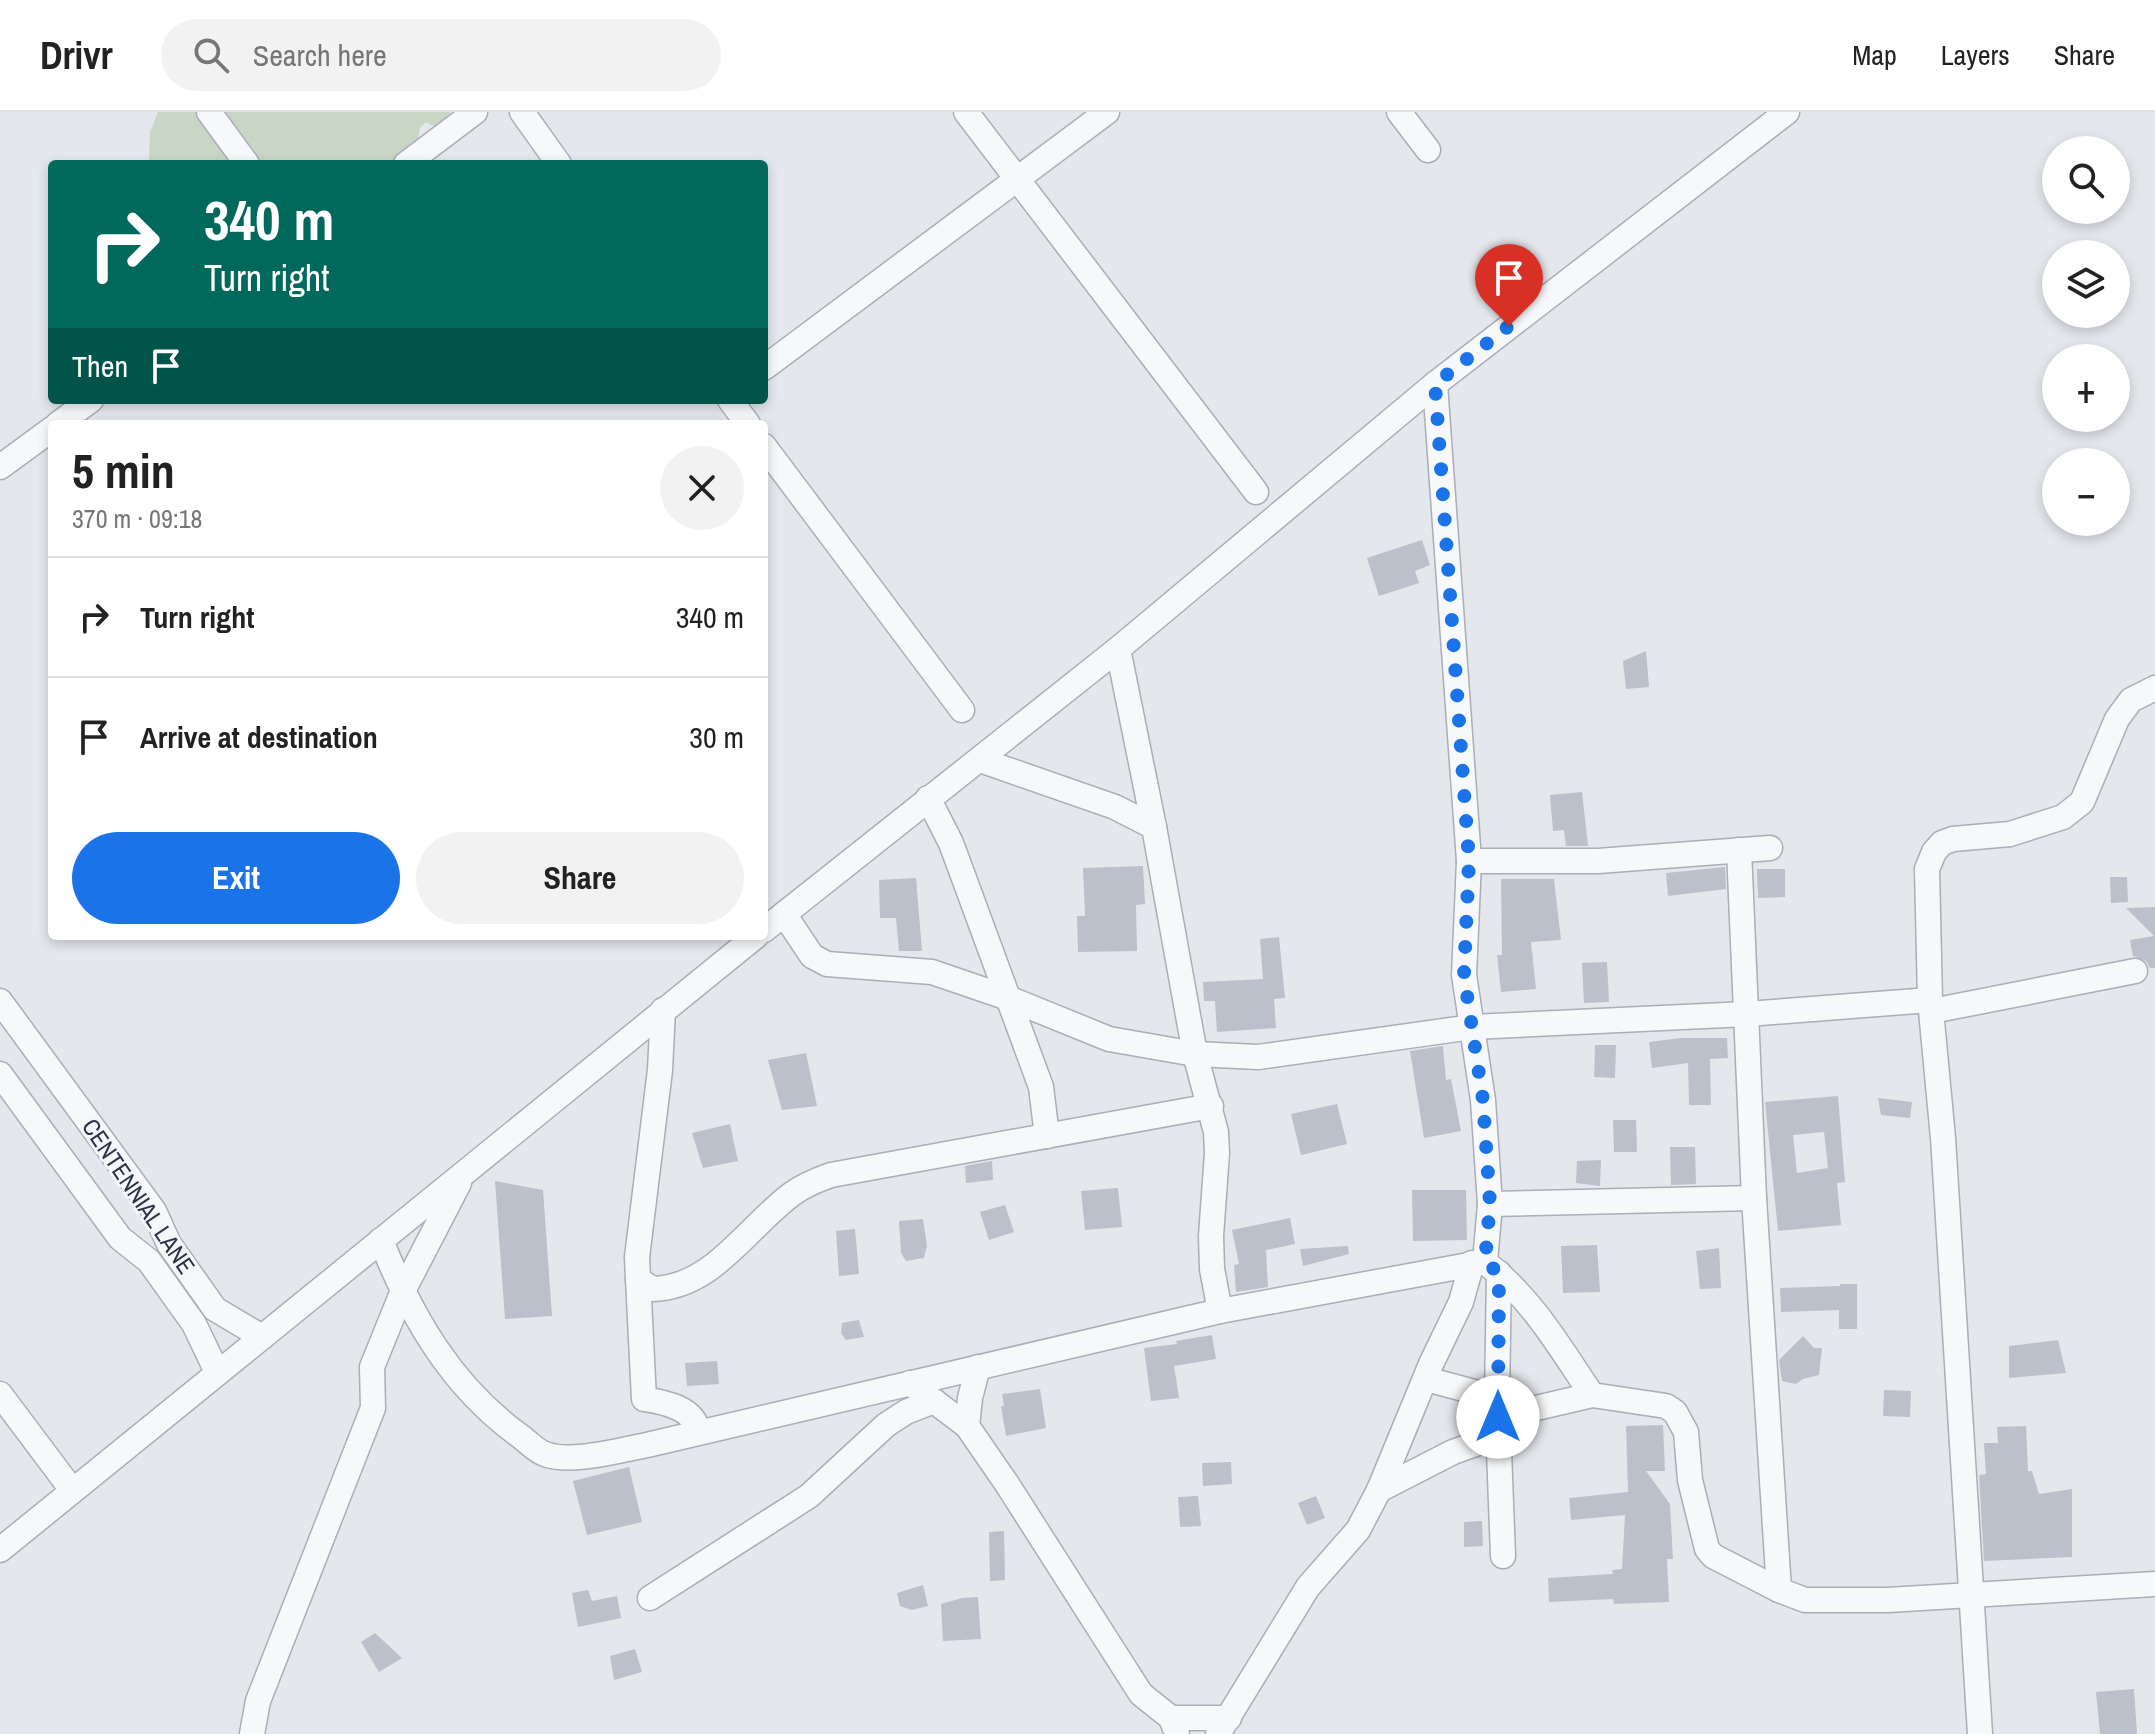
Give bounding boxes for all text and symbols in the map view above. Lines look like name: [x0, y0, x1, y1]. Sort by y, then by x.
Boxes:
search box: [161, 19, 721, 91]
text: Drivr: [40, 30, 113, 81]
icon: search: [189, 33, 233, 77]
text: Search here: [253, 35, 387, 75]
text: Map: [1852, 36, 1897, 74]
text: Layers: [1941, 36, 2010, 74]
text: Share: [2054, 36, 2115, 74]
map controls: [2042, 136, 2130, 536]
button: search: [2042, 136, 2130, 224]
text: 340 m: [204, 182, 334, 257]
icon: right: [72, 192, 176, 296]
button: layers: [2042, 240, 2130, 328]
pin: [1475, 244, 1543, 326]
text: Turn right: [204, 254, 329, 302]
icon: arrive: [1487, 256, 1531, 300]
icon: arrive: [144, 344, 188, 388]
button: +: [2042, 344, 2130, 432]
text: Then: [72, 346, 128, 386]
text: 5 min: [72, 438, 175, 503]
button: close: [660, 446, 744, 530]
button: −: [2042, 448, 2130, 536]
text: 370 m · 09:18: [72, 501, 202, 536]
icon: right: [72, 595, 116, 639]
text: Turn right: [140, 597, 254, 637]
text: 340 m: [676, 597, 744, 637]
icon: arrive: [72, 715, 116, 759]
text: Arrive at destination: [140, 717, 378, 757]
text: 30 m: [689, 717, 744, 757]
button: Exit: [72, 832, 400, 924]
button: Share: [416, 832, 744, 924]
street label: CENTENNIAL LANE: [75, 1112, 203, 1280]
position arrow: [1456, 1375, 1540, 1459]

